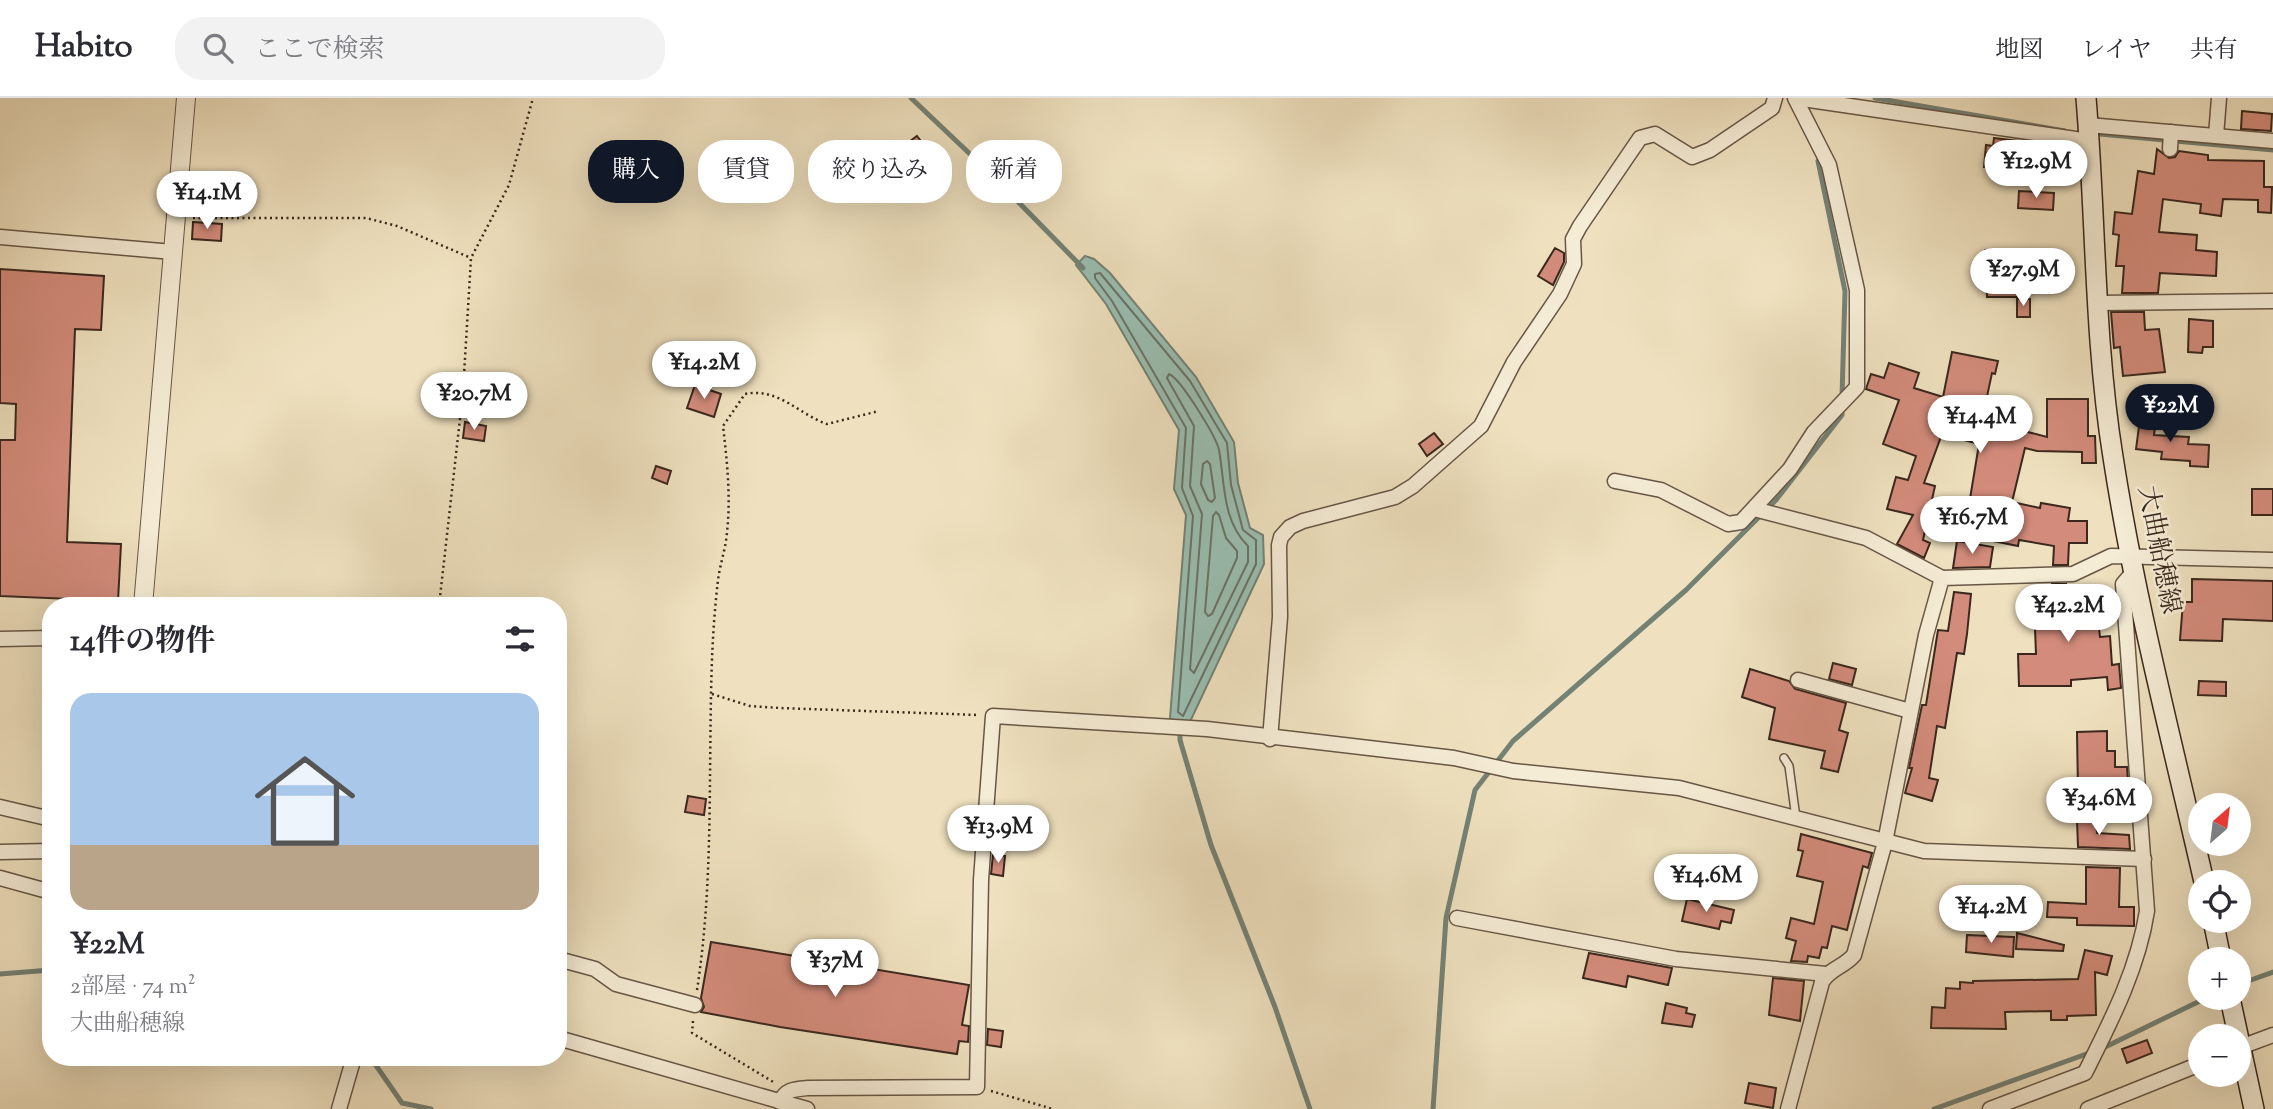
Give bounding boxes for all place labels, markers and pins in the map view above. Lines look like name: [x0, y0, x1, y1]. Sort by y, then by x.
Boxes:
pin: ¥12.9M: [1979, 140, 2093, 200]
pin: ¥14.1M: [150, 172, 264, 231]
pin: ¥27.9M: [1966, 248, 2080, 308]
pin: ¥14.2M: [647, 342, 761, 401]
pin: ¥20.7M: [417, 372, 531, 432]
pin: ¥22M: [2129, 384, 2211, 444]
pin: ¥14.4M: [1923, 396, 2037, 455]
pin: ¥16.7M: [1915, 496, 2029, 556]
pin: ¥42.2M: [2011, 584, 2125, 644]
pin: ¥34.6M: [2042, 778, 2156, 837]
pin: ¥13.9M: [941, 806, 1055, 865]
pin: ¥14.6M: [1649, 854, 1763, 914]
pin: ¥14.2M: [1934, 886, 2048, 945]
pin: ¥37M: [794, 940, 876, 999]

